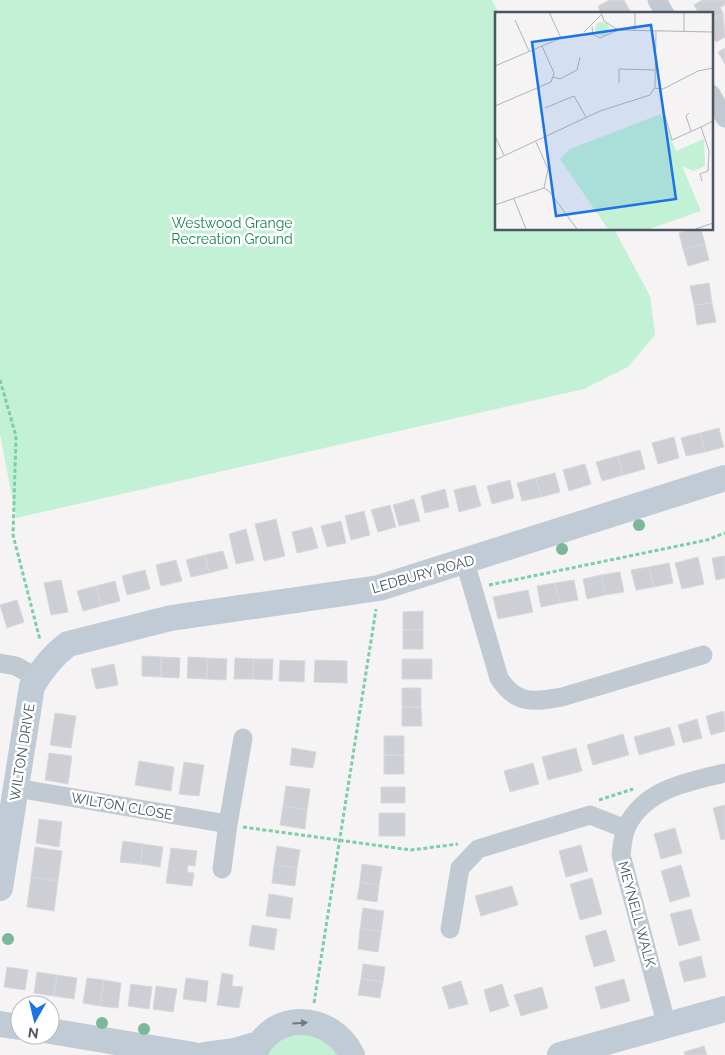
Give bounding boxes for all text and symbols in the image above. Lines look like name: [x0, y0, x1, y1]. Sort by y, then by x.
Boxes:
inset map: [495, 12, 712, 230]
park label: Westwood Grange Recreation Ground: [171, 215, 293, 247]
street label: LEDBURY ROAD: [370, 552, 476, 596]
street label: WILTON DRIVE: [6, 702, 38, 802]
street label: WILTON CLOSE: [70, 789, 174, 823]
street label: MEYNELL WALK: [615, 859, 659, 969]
north arrow: [10, 995, 60, 1045]
one-way arrow: [292, 1018, 308, 1026]
text: N: [27, 1024, 40, 1042]

